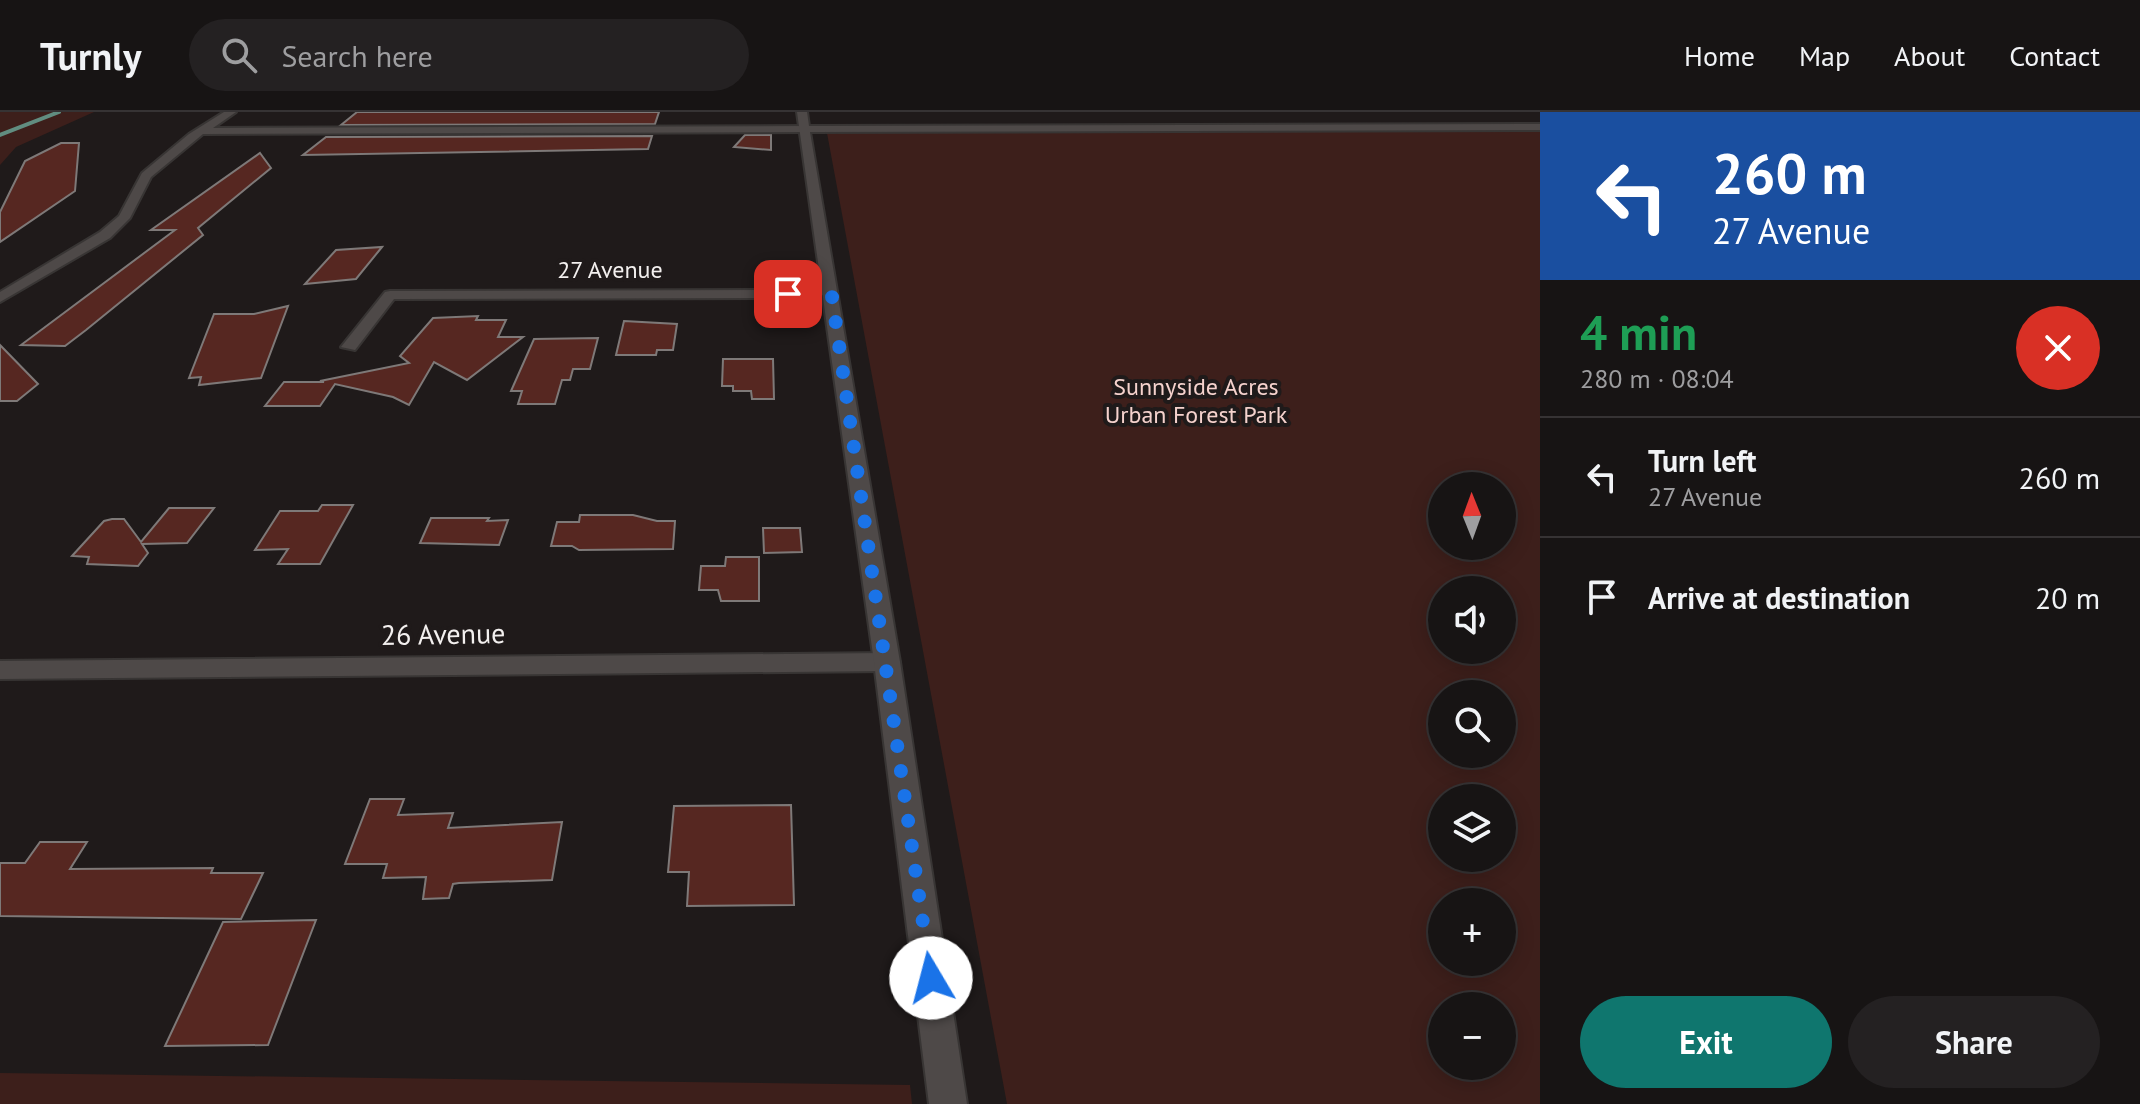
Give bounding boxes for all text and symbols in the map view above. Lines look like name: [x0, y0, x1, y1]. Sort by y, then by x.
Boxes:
search box: [189, 19, 749, 91]
text: Turnly: [40, 31, 141, 80]
icon: search: [217, 33, 261, 77]
text: Search here: [281, 36, 433, 75]
text: Home: [1684, 37, 1755, 74]
text: Map: [1799, 37, 1850, 74]
text: About: [1894, 37, 1965, 74]
text: Contact: [2009, 37, 2100, 74]
text: 260 m: [1712, 137, 1867, 209]
icon: left: [1580, 144, 1684, 248]
text: 27 Avenue: [1712, 207, 1870, 254]
street label: 27 Avenue: [557, 254, 663, 285]
pin: [754, 260, 822, 328]
icon: arrive: [766, 272, 810, 316]
text: 4 min: [1580, 301, 1697, 363]
button: close: [2016, 306, 2100, 390]
text: 280 m · 08:04: [1580, 362, 1734, 395]
park label: Sunnyside Acres Urban Forest Park: [1105, 371, 1288, 430]
text: Turn left: [1648, 441, 1756, 480]
icon: left: [1580, 455, 1624, 499]
text: 260 m: [2019, 458, 2100, 497]
north arrow: [1428, 472, 1516, 560]
map controls: [1428, 472, 1516, 1080]
text: 27 Avenue: [1648, 480, 1762, 513]
icon: arrive: [1580, 575, 1624, 619]
button: sound: [1428, 576, 1516, 664]
text: Arrive at destination: [1648, 578, 1910, 617]
text: 20 m: [2035, 578, 2100, 617]
street label: 26 Avenue: [380, 614, 506, 653]
button: search: [1428, 680, 1516, 768]
button: layers: [1428, 784, 1516, 872]
button: +: [1428, 888, 1516, 976]
position arrow: [889, 936, 973, 1020]
button: −: [1428, 992, 1516, 1080]
button: Exit: [1580, 996, 1832, 1088]
button: Share: [1848, 996, 2100, 1088]

